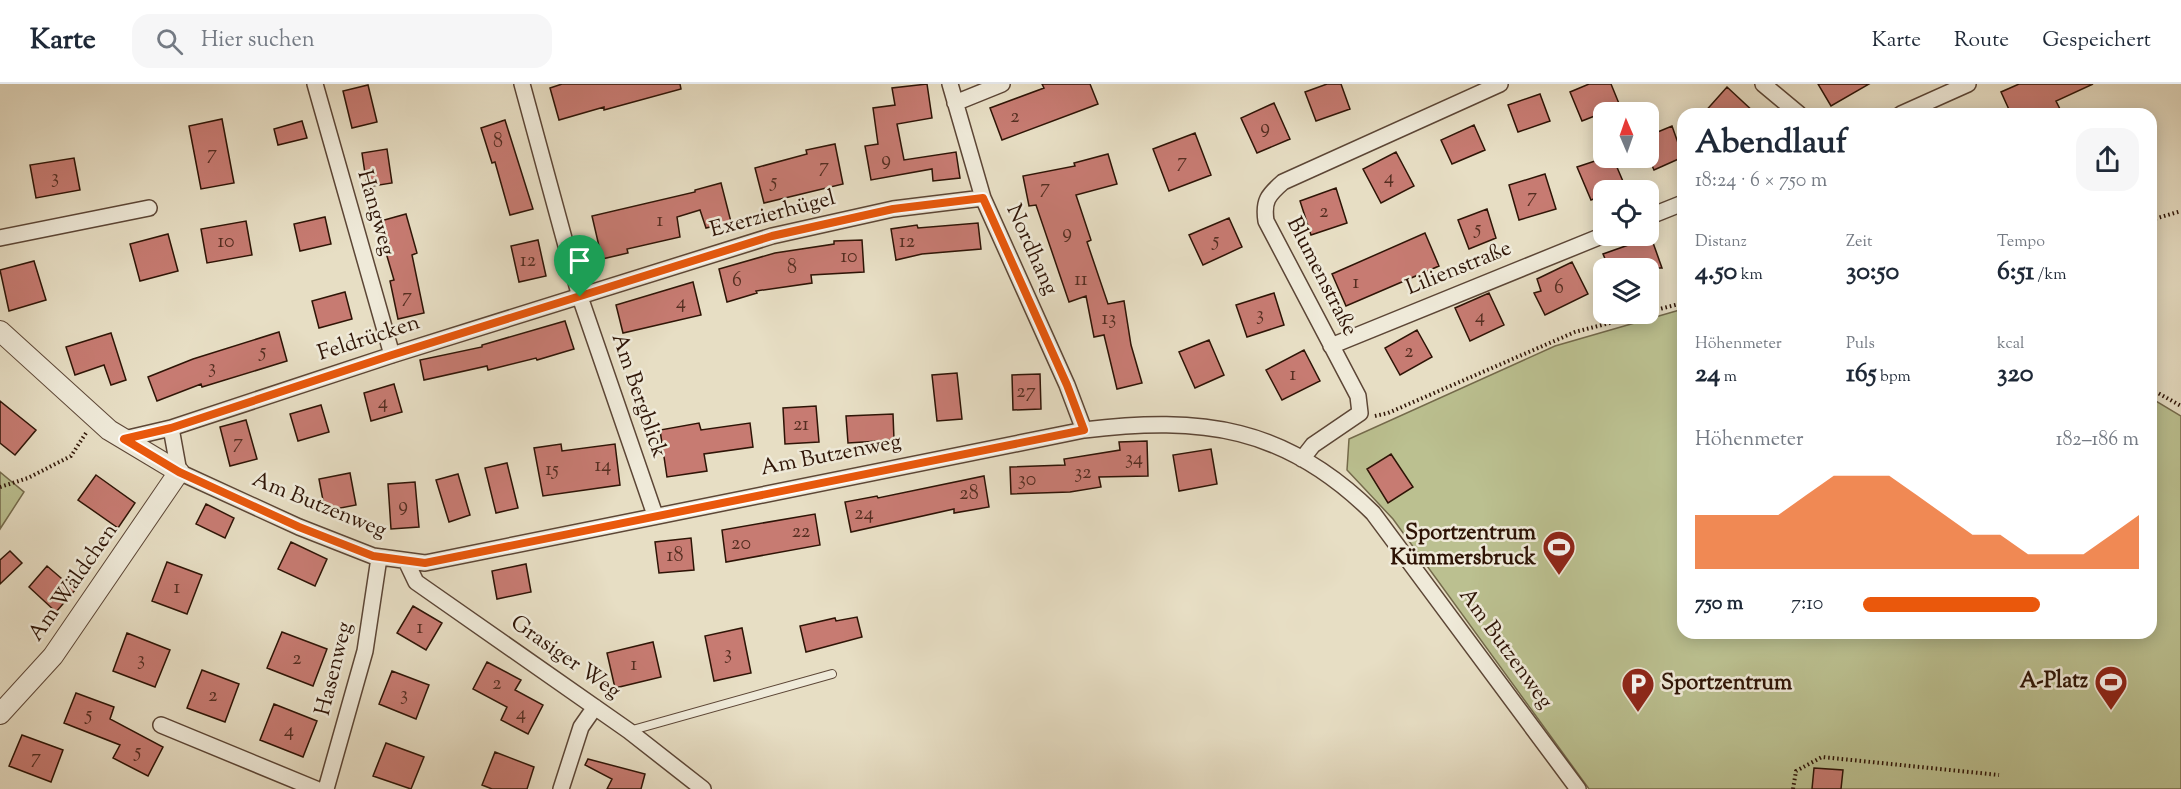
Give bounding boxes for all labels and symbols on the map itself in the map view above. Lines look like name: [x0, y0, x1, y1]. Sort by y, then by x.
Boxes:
north arrow: [1593, 102, 1659, 168]
house number: 2: [1010, 103, 1020, 132]
house number: 9: [1260, 114, 1270, 143]
house number: 8: [493, 128, 503, 157]
house number: 7: [207, 140, 217, 169]
house number: 9: [881, 146, 891, 175]
house number: 7: [1177, 148, 1187, 177]
house number: 7: [819, 153, 829, 182]
house number: 3: [51, 164, 59, 193]
house number: 4: [1384, 164, 1394, 193]
street label: Hangweg: [348, 166, 403, 260]
house number: 5: [770, 168, 778, 197]
house number: 7: [1040, 174, 1050, 203]
street label: Exerzierhügel: [707, 183, 839, 247]
house number: 7: [1527, 183, 1537, 212]
house number: 2: [1319, 198, 1329, 227]
street label: Nordhang: [997, 199, 1065, 301]
house number: 1: [657, 207, 664, 236]
street label: Blumenstraße: [1277, 212, 1365, 342]
house number: 5: [1474, 215, 1482, 244]
house number: 9: [1062, 219, 1072, 248]
house number: 5: [1212, 227, 1220, 256]
house number: 10: [217, 228, 235, 257]
house number: 12: [899, 228, 915, 257]
street label: Lilienstraße: [1401, 233, 1517, 305]
pin: [554, 235, 605, 297]
house number: 10: [840, 243, 858, 272]
house number: 12: [520, 247, 536, 276]
house number: 8: [787, 254, 797, 283]
house number: 11: [1074, 266, 1088, 295]
house number: 6: [732, 267, 742, 296]
house number: 1: [1353, 269, 1360, 298]
house number: 6: [1554, 274, 1564, 303]
house number: 7: [402, 283, 412, 312]
house number: 4: [676, 289, 686, 318]
house number: 3: [1256, 301, 1264, 330]
house number: 4: [1475, 303, 1485, 332]
house number: 13: [1102, 305, 1116, 334]
street label: Feldrücken: [314, 307, 424, 371]
street label: Am Bergblick: [602, 329, 674, 463]
house number: 5: [259, 338, 267, 367]
house number: 2: [1404, 338, 1414, 367]
house number: 3: [208, 354, 216, 383]
house number: 1: [1290, 361, 1297, 390]
house number: 27: [1016, 378, 1036, 407]
house number: 4: [378, 389, 388, 418]
house number: 21: [793, 411, 809, 440]
street label: Am Butzenweg: [758, 427, 904, 485]
house number: 7: [233, 429, 243, 458]
house number: 34: [1125, 445, 1143, 474]
house number: 14: [595, 452, 611, 481]
house number: 15: [545, 456, 559, 485]
house number: 32: [1074, 459, 1092, 488]
street label: Am Butzenweg: [247, 464, 391, 548]
house number: 30: [1018, 466, 1036, 495]
house number: 28: [959, 480, 979, 509]
house number: 9: [398, 492, 408, 521]
house number: 24: [854, 500, 874, 529]
street label: Am Wäldchen: [21, 517, 127, 649]
house number: 22: [792, 518, 810, 547]
place label: Sportzentrum Kümmersbruck: [1390, 518, 1537, 575]
sports icon: Sportzentrum Kümmersbruck: [1541, 529, 1577, 576]
house number: 20: [731, 530, 751, 559]
house number: 18: [667, 542, 683, 571]
house number: 1: [174, 574, 181, 603]
street label: Am Butzenweg: [1450, 582, 1560, 716]
street label: Grasiger Weg: [503, 608, 627, 708]
house number: 1: [417, 614, 424, 643]
street label: Hasenweg: [308, 618, 362, 719]
house number: 3: [724, 640, 732, 669]
house number: 2: [292, 645, 302, 674]
house number: 3: [137, 646, 145, 675]
house number: 1: [631, 651, 638, 680]
sports icon: A-Platz: [2093, 664, 2129, 711]
parking icon: Sportzentrum: [1620, 666, 1656, 713]
place label: A-Platz: [2019, 666, 2089, 698]
place label: Sportzentrum: [1661, 668, 1793, 700]
house number: 2: [492, 670, 502, 699]
house number: 3: [400, 681, 408, 710]
house number: 2: [208, 682, 218, 711]
house number: 4: [516, 700, 526, 729]
house number: 5: [85, 701, 93, 730]
house number: 4: [284, 717, 294, 746]
house number: 5: [134, 738, 142, 767]
house number: 7: [31, 744, 41, 773]

